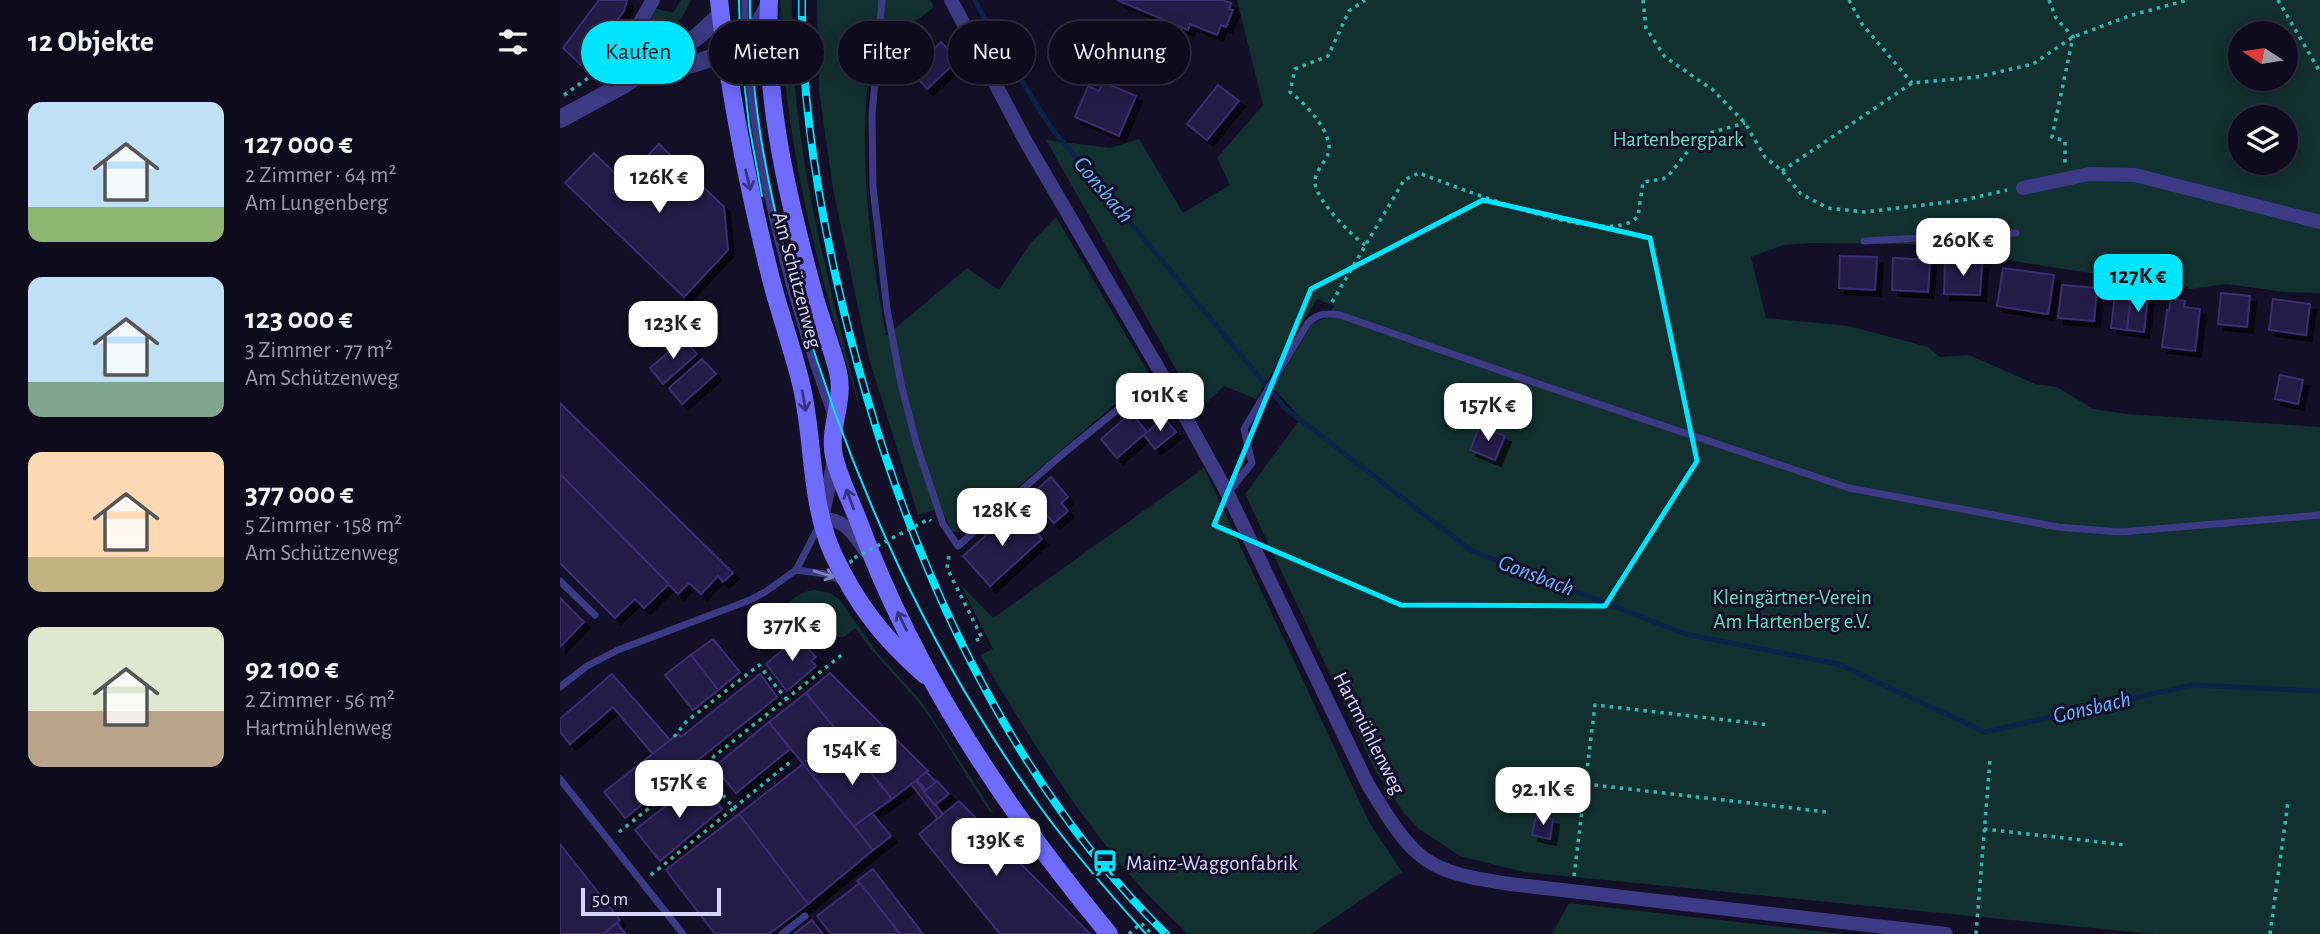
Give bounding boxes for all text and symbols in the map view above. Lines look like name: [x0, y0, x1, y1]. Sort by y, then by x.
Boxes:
chip: Kaufen: [581, 21, 695, 84]
chip: Mieten: [709, 21, 824, 84]
chip: Filter: [838, 21, 934, 84]
chip: Neu: [948, 21, 1035, 84]
chip: Wohnung: [1049, 21, 1190, 84]
north arrow: [2228, 21, 2298, 91]
map controls: [2228, 21, 2298, 175]
icon: filters: [494, 23, 532, 61]
text: 12 Objekte: [28, 27, 154, 57]
button: layers: [2228, 105, 2298, 175]
text: 127 000 €: [245, 129, 353, 159]
park label: Hartenbergpark: [1612, 129, 1744, 150]
icon: home: [84, 130, 168, 214]
water label: Gonsbach: [1069, 152, 1137, 228]
pin: 126K €: [602, 156, 716, 215]
text: 2 Zimmer · 64 m²: [245, 164, 397, 187]
text: 126K €: [630, 166, 688, 189]
one-way arrow: [742, 168, 755, 191]
text: Am Lungenberg: [245, 192, 388, 215]
street label: Am Schützenweg: [769, 210, 825, 351]
pin: 260K €: [1906, 218, 2020, 278]
text: 260K €: [1932, 229, 1994, 252]
pin: 127K €: [2081, 254, 2195, 314]
text: 127K €: [2110, 265, 2166, 288]
pin: 123K €: [616, 302, 730, 361]
text: 123 000 €: [245, 304, 353, 334]
icon: home: [84, 305, 168, 389]
text: 123K €: [645, 312, 701, 335]
text: 3 Zimmer · 77 m²: [245, 339, 393, 362]
text: Am Schützenweg: [245, 367, 398, 390]
pin: 101K €: [1103, 374, 1217, 433]
text: 101K €: [1132, 384, 1188, 407]
pin: 157K €: [1431, 384, 1545, 443]
one-way arrow: [798, 389, 811, 412]
text: 157K €: [1460, 394, 1516, 417]
text: 377 000 €: [245, 479, 354, 509]
icon: home: [84, 480, 168, 564]
one-way arrow: [843, 488, 855, 510]
pin: 128K €: [945, 489, 1059, 548]
text: 128K €: [973, 499, 1031, 522]
text: 5 Zimmer · 158 m²: [245, 514, 402, 537]
text: Am Schützenweg: [245, 542, 398, 565]
water label: Gonsbach: [1495, 551, 1577, 601]
one-way arrow: [813, 569, 835, 582]
park label: Kleingärtner-Verein Am Hartenberg e.V.: [1712, 587, 1872, 632]
pin: 377K €: [735, 604, 849, 663]
one-way arrow: [895, 611, 908, 632]
text: 377K €: [763, 614, 821, 637]
text: 92 100 €: [245, 654, 339, 684]
icon: home: [84, 655, 168, 739]
street label: Hartmühlenweg: [1329, 668, 1409, 798]
water label: Gonsbach: [2051, 688, 2133, 728]
text: 2 Zimmer · 56 m²: [245, 689, 395, 712]
text: Hartmühlenweg: [245, 717, 392, 740]
pin: 154K €: [795, 728, 909, 787]
text: 154K €: [823, 738, 881, 761]
pin: 157K €: [622, 760, 736, 820]
pin: 92.1K €: [1478, 768, 1608, 827]
text: 157K €: [651, 771, 707, 794]
text: 92.1K €: [1511, 778, 1575, 801]
pin: 139K €: [939, 818, 1053, 878]
text: 139K €: [968, 829, 1024, 852]
station icon: Mainz-Waggonfabrik: [1090, 848, 1120, 878]
place label: Mainz-Waggonfabrik: [1126, 853, 1298, 874]
scale bar: [581, 885, 721, 917]
text: 50 m: [592, 890, 628, 909]

